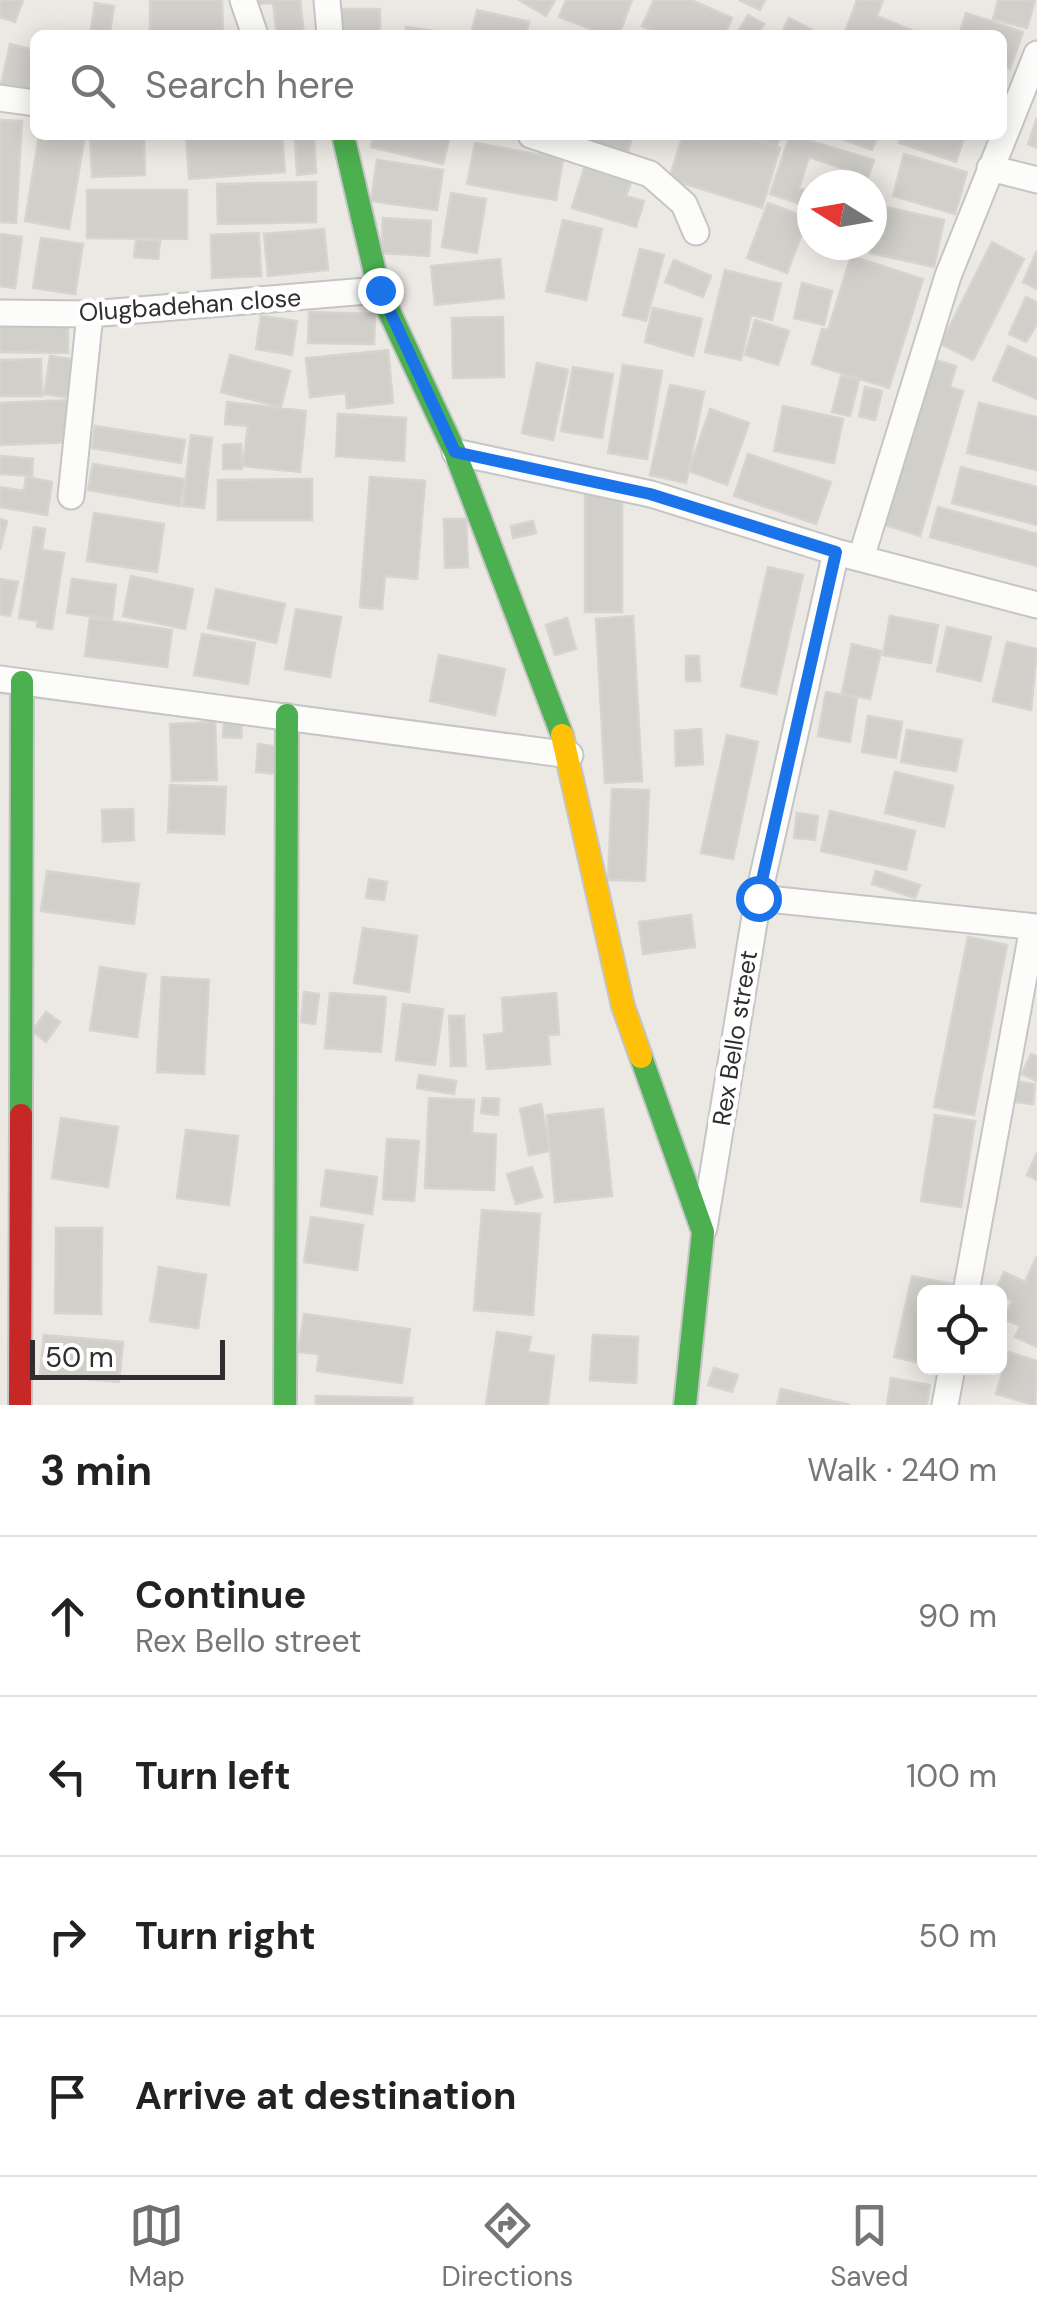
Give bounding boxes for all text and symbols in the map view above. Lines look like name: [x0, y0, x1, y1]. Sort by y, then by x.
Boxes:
search box: [30, 30, 1007, 140]
icon: search: [65, 58, 120, 113]
text: Search here: [145, 60, 355, 110]
north arrow: [797, 170, 887, 260]
route end: [358, 268, 404, 314]
street label: Olugbadehan close: [78, 281, 302, 329]
route start: [736, 876, 782, 922]
street label: Rex Bello street: [705, 948, 765, 1128]
map controls: [917, 1285, 1007, 1375]
button: locate: [917, 1285, 1007, 1375]
scale bar: [30, 1335, 225, 1380]
text: 50 m: [45, 1339, 114, 1376]
text: 3 min: [40, 1443, 152, 1498]
text: Walk · 240 m: [807, 1449, 997, 1491]
text: Continue: [135, 1570, 306, 1620]
icon: ahead: [40, 1589, 95, 1644]
text: 90 m: [918, 1595, 997, 1637]
text: Rex Bello street: [135, 1620, 362, 1662]
icon: left: [40, 1749, 95, 1804]
text: Turn left: [135, 1751, 291, 1801]
text: 100 m: [906, 1755, 997, 1797]
icon: right: [40, 1909, 95, 1964]
text: Turn right: [135, 1911, 316, 1961]
text: 50 m: [919, 1915, 997, 1957]
icon: arrive: [40, 2069, 95, 2124]
text: Arrive at destination: [135, 2071, 517, 2121]
tab: Map: [128, 2198, 185, 2295]
tab: Directions: [442, 2198, 573, 2295]
tab: Saved: [830, 2198, 909, 2295]

